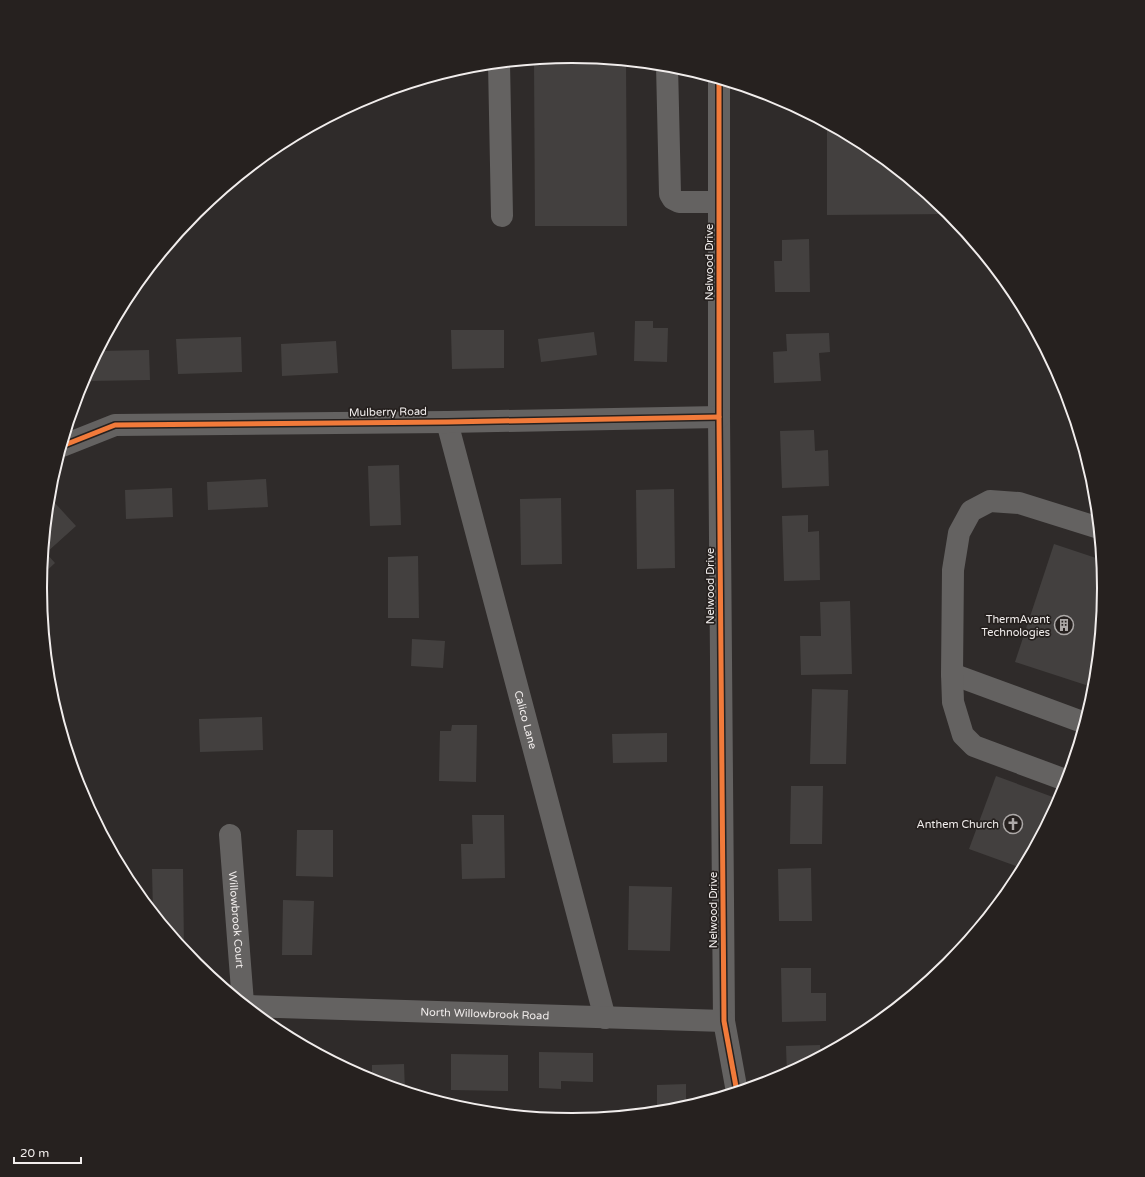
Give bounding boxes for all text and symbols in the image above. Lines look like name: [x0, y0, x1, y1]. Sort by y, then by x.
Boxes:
street label: Nelwood Drive: [703, 224, 716, 300]
street label: Mulberry Road: [349, 405, 427, 419]
street label: Nelwood Drive: [704, 548, 717, 624]
place label: ThermAvant Technologies: [981, 613, 1050, 639]
building icon: ThermAvant Technologies: [1053, 614, 1075, 636]
street label: Calico Lane: [512, 689, 540, 750]
church icon: Anthem Church: [1002, 813, 1024, 835]
place label: Anthem Church: [917, 818, 999, 831]
street label: Willowbrook Court: [226, 871, 247, 969]
street label: Nelwood Drive: [707, 872, 720, 948]
street label: North Willowbrook Road: [420, 1005, 550, 1022]
scale bar: [14, 1139, 81, 1165]
text: 20 m: [20, 1146, 49, 1160]

